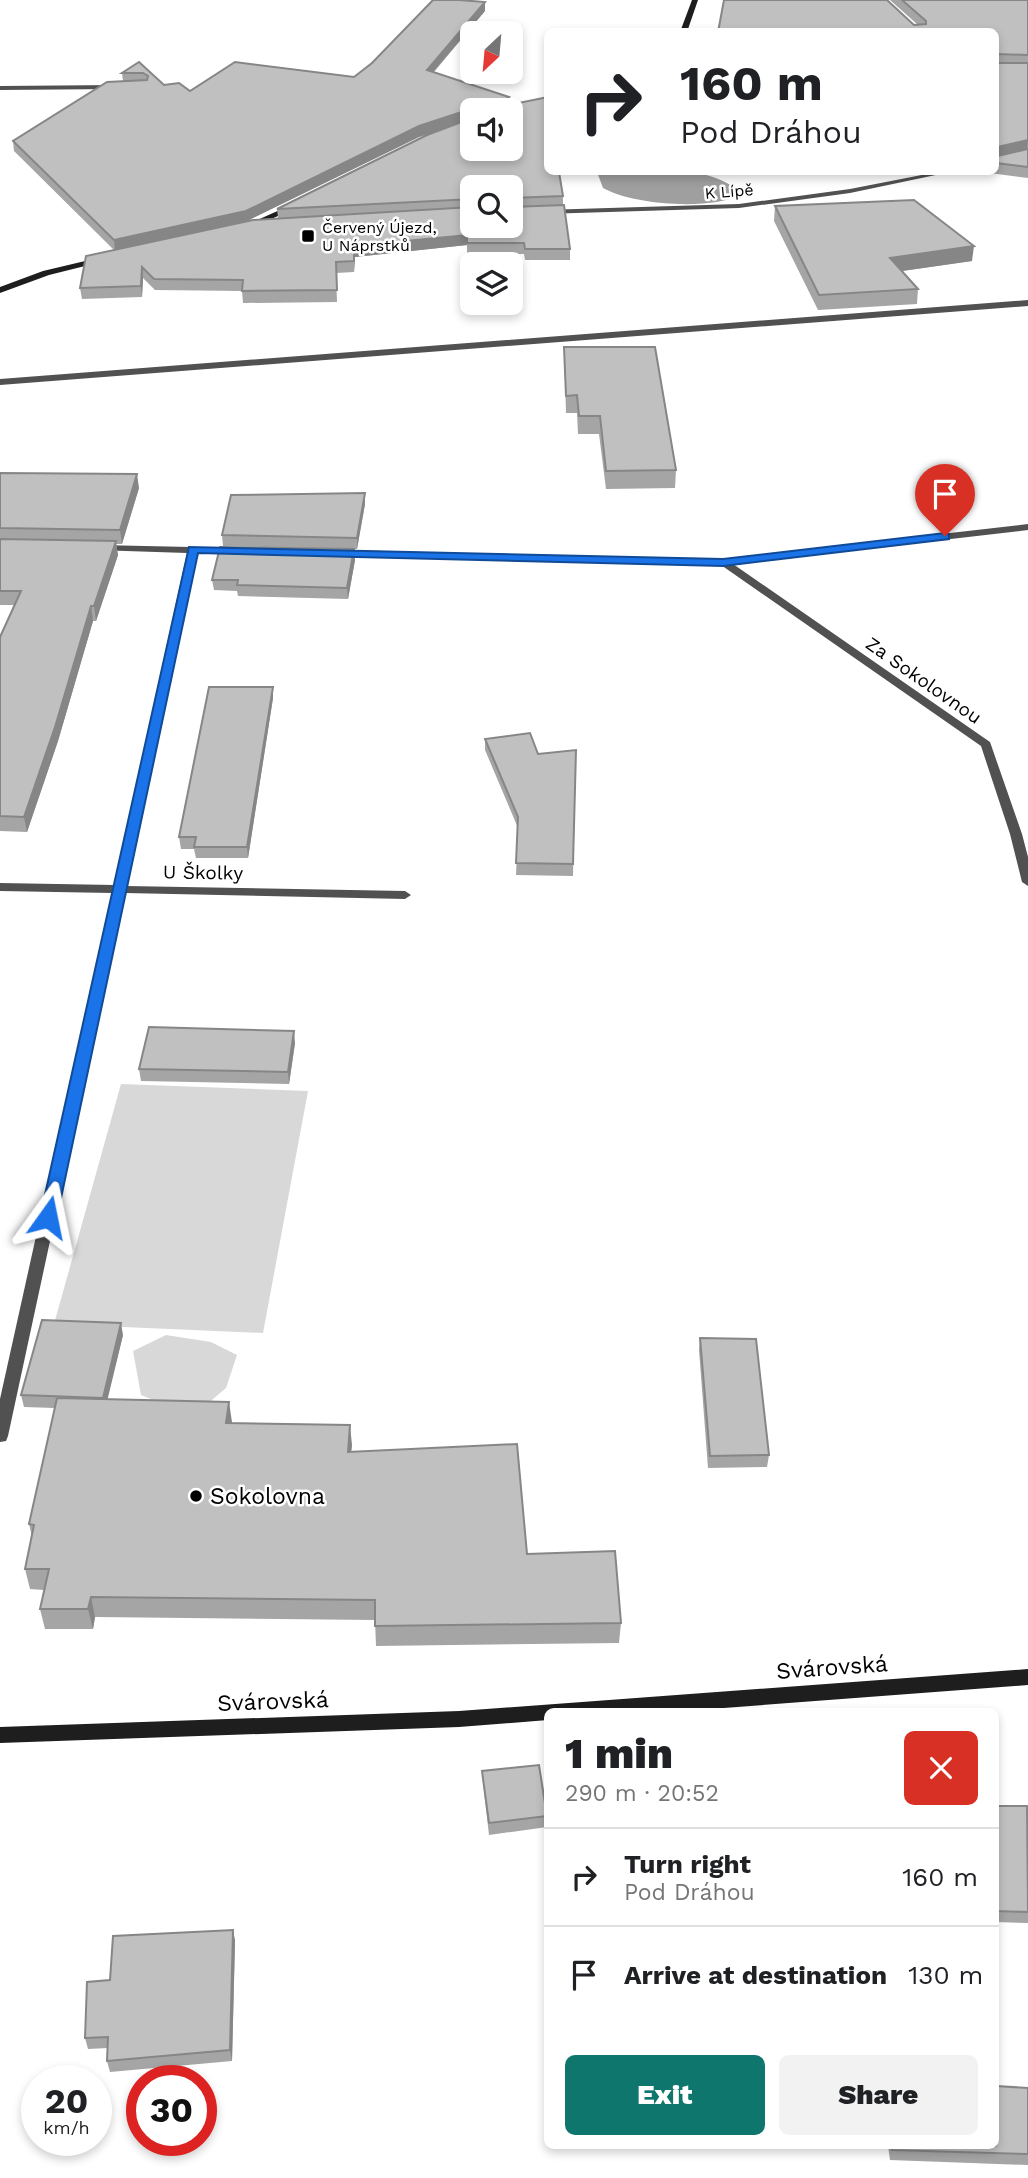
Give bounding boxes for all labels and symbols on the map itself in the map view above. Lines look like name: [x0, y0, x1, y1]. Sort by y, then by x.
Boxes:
north arrow: [460, 21, 523, 84]
street label: K Lípě: [704, 180, 754, 203]
place label: Červený Újezd, U Náprstků: [322, 218, 437, 255]
marker: Červený Újezd, U Náprstků: [300, 228, 316, 244]
pin: [915, 464, 975, 536]
street label: Za Sokolovnou: [861, 632, 986, 729]
street label: U Školky: [163, 860, 244, 885]
position arrow: [11, 1180, 85, 1254]
place label: Sokolovna: [210, 1483, 325, 1510]
marker: Sokolovna: [188, 1488, 204, 1504]
street label: Svárovská: [775, 1650, 889, 1685]
street label: Svárovská: [217, 1686, 329, 1717]
speed limit sign: 30: [126, 2065, 217, 2156]

